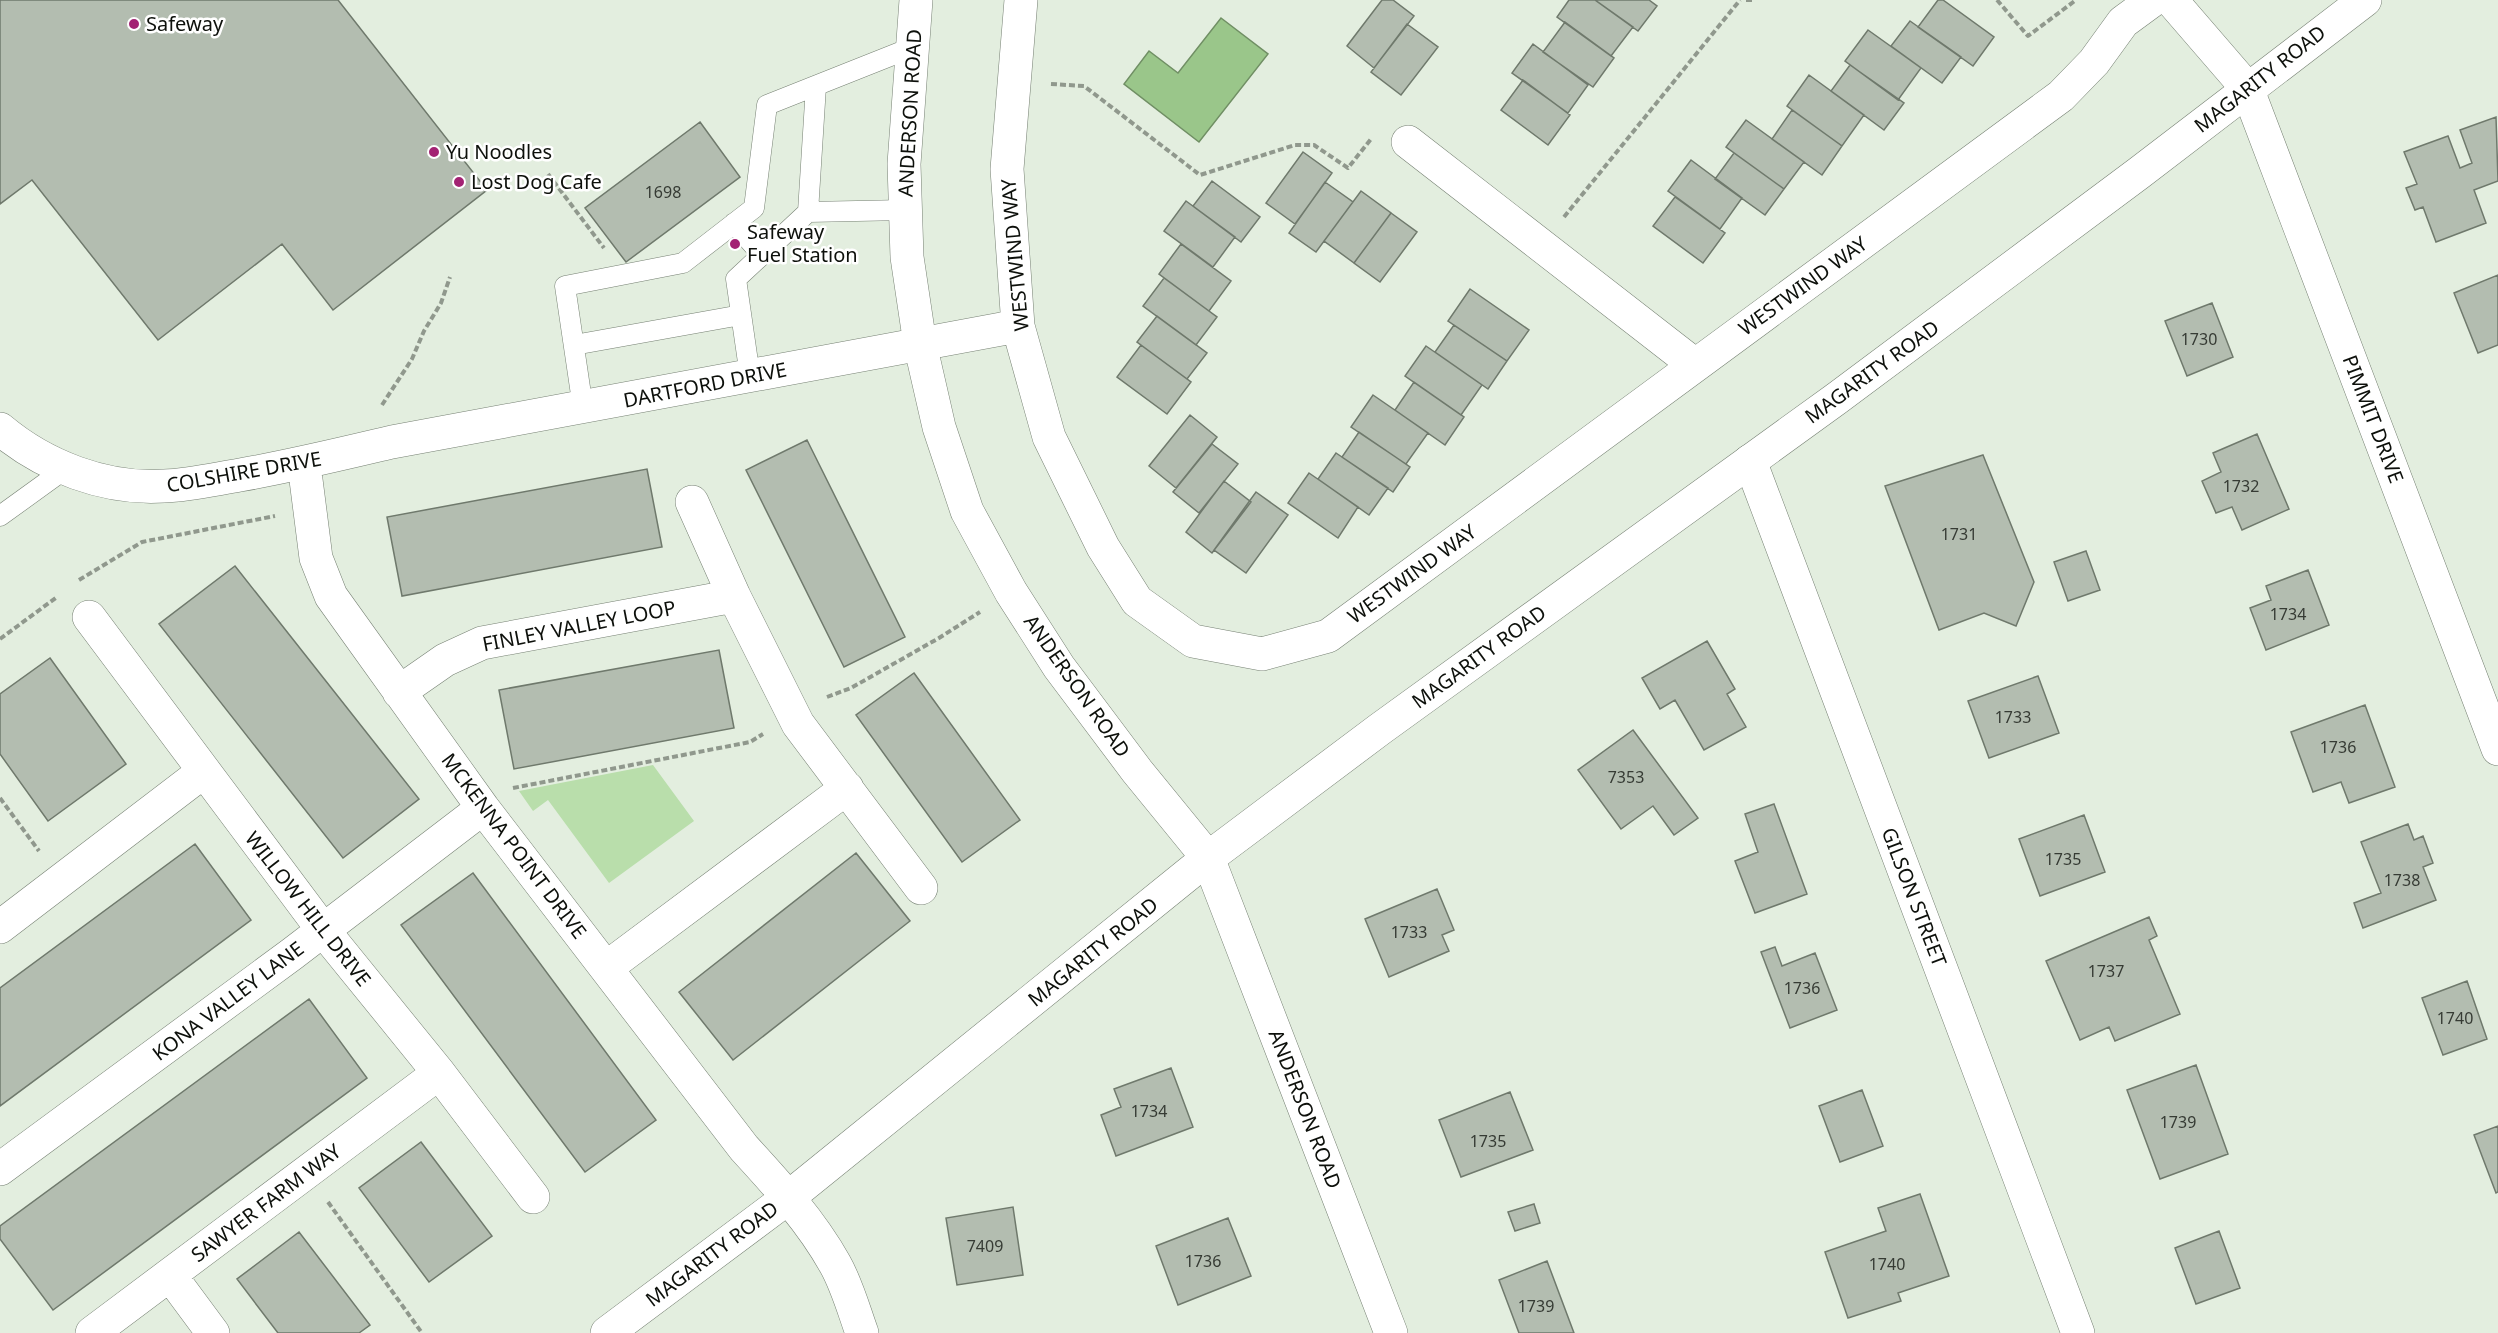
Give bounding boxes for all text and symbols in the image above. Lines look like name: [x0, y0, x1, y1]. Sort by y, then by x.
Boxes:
place label: Safeway: [146, 10, 224, 37]
marker: Safeway: [127, 17, 141, 31]
street label: MAGARITY ROAD: [2188, 19, 2331, 138]
street label: ANDERSON ROAD: [892, 28, 927, 198]
place label: Yu Noodles: [446, 138, 552, 165]
marker: Yu Noodles: [427, 145, 441, 159]
place label: Lost Dog Cafe: [471, 168, 602, 195]
marker: Lost Dog Cafe: [452, 175, 466, 189]
street label: WESTWIND WAY: [994, 177, 1035, 332]
house number: 1698: [645, 181, 681, 203]
place label: Safeway Fuel Station: [747, 218, 858, 268]
street label: WESTWIND WAY: [1733, 229, 1873, 341]
marker: Safeway Fuel Station: [728, 237, 742, 251]
street label: MAGARITY ROAD: [1799, 314, 1944, 429]
house number: 1730: [2181, 328, 2217, 350]
street label: PIMMIT DRIVE: [2337, 351, 2410, 487]
street label: DARTFORD DRIVE: [621, 355, 789, 414]
street label: COLSHIRE DRIVE: [164, 445, 323, 498]
house number: 1732: [2223, 475, 2259, 497]
street label: WESTWIND WAY: [1342, 517, 1482, 629]
house number: 1731: [1941, 523, 1977, 545]
street label: FINLEY VALLEY LOOP: [480, 594, 678, 658]
street label: MAGARITY ROAD: [1406, 599, 1551, 714]
house number: 1734: [2270, 603, 2306, 625]
street label: ANDERSON ROAD: [1018, 609, 1137, 762]
house number: 1733: [1995, 706, 2031, 728]
house number: 1736: [2320, 736, 2356, 758]
street label: MCKENNA POINT DRIVE: [436, 747, 593, 944]
house number: 7353: [1608, 766, 1644, 788]
street label: GILSON STREET: [1876, 823, 1953, 970]
street label: WILLOW HILL DRIVE: [239, 826, 377, 992]
house number: 1735: [2045, 848, 2081, 870]
house number: 1738: [2384, 869, 2420, 891]
street label: MAGARITY ROAD: [1022, 891, 1163, 1012]
house number: 1733: [1391, 921, 1427, 943]
street label: KONA VALLEY LANE: [147, 935, 309, 1066]
house number: 1737: [2088, 960, 2124, 982]
house number: 1736: [1784, 977, 1820, 999]
house number: 1740: [2437, 1007, 2473, 1029]
street label: ANDERSON ROAD: [1263, 1025, 1348, 1192]
house number: 1734: [1131, 1100, 1167, 1122]
house number: 1739: [2160, 1111, 2196, 1133]
house number: 1735: [1470, 1130, 1506, 1152]
street label: SAWYER FARM WAY: [185, 1137, 347, 1268]
street label: MAGARITY ROAD: [640, 1195, 784, 1312]
house number: 7409: [967, 1235, 1003, 1257]
house number: 1736: [1185, 1250, 1221, 1272]
house number: 1740: [1869, 1253, 1905, 1275]
house number: 1739: [1518, 1295, 1554, 1317]

